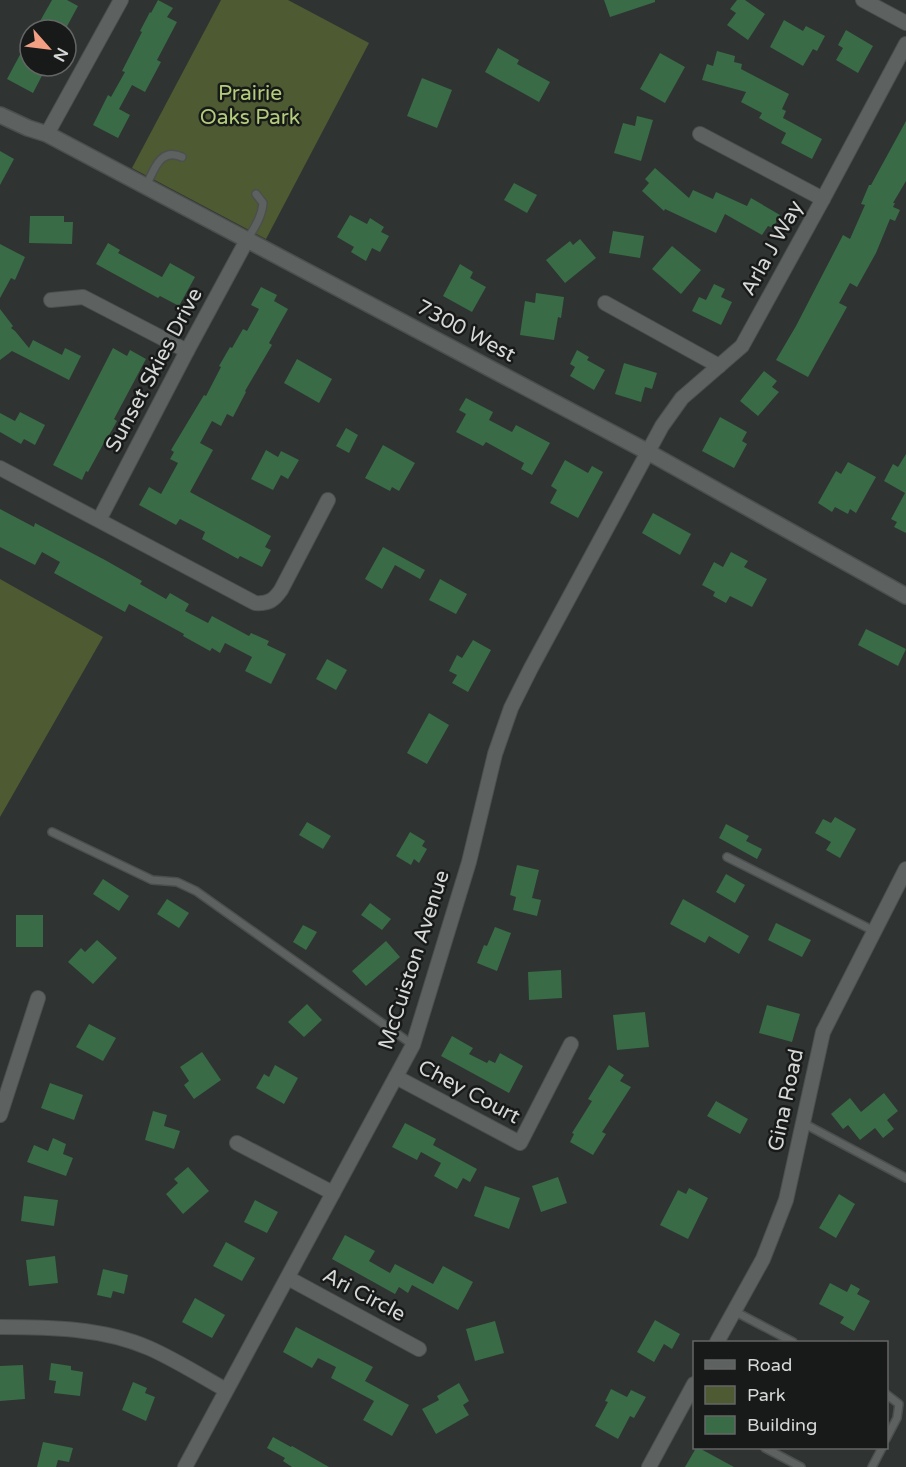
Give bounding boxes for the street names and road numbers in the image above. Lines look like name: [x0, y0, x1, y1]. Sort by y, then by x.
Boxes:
street label: Arla J Way: [736, 196, 808, 300]
street label: Sunset Skies Drive: [100, 284, 208, 456]
street label: 7300 West: [412, 295, 520, 367]
street label: McCuiston Avenue: [373, 867, 455, 1053]
street label: Gina Road: [763, 1047, 809, 1153]
street label: Chey Court: [414, 1055, 524, 1129]
street label: Ari Circle: [318, 1263, 410, 1327]

